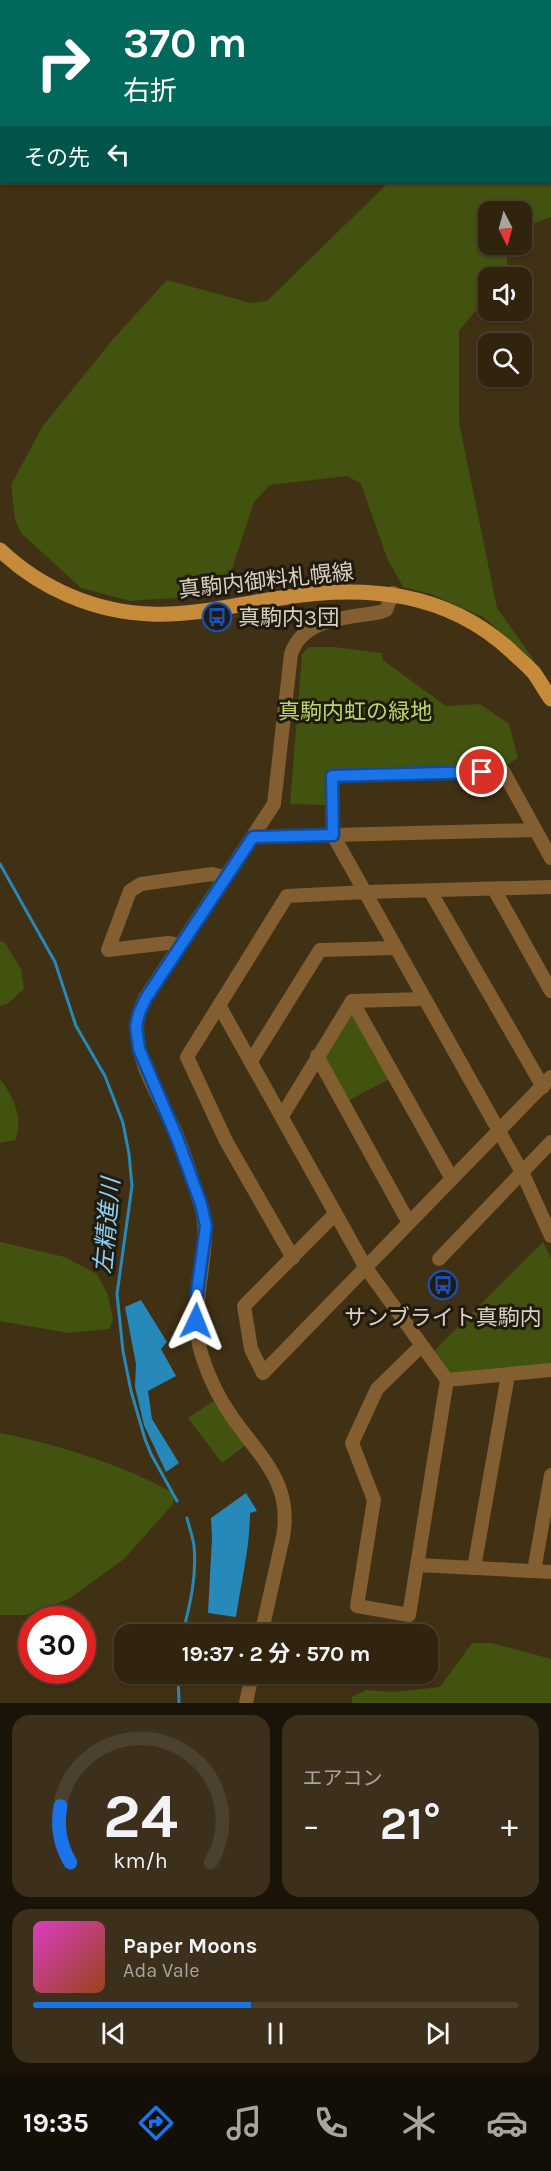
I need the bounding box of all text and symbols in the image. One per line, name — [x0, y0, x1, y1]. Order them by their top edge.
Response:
text: 370 m — [123, 18, 247, 68]
icon: right — [24, 24, 102, 102]
text: 右折 — [123, 75, 177, 107]
icon: left — [102, 138, 135, 171]
text: その先 — [24, 145, 90, 171]
north arrow — [478, 201, 532, 255]
map controls — [478, 201, 532, 387]
button: sound — [478, 267, 532, 321]
button: search — [478, 333, 532, 387]
street label: 真駒内御料札幌線 — [177, 559, 355, 603]
bus stop icon: 真駒内3団 — [201, 601, 233, 633]
place label: 真駒内3団 — [238, 605, 339, 631]
park label: 真駒内虹の緑地 — [278, 699, 432, 725]
pin — [456, 746, 507, 797]
icon: arrive — [465, 755, 498, 788]
water label: 左精進川 — [89, 1174, 125, 1275]
bus stop icon: サンブライト真駒内 — [427, 1269, 459, 1301]
position arrow — [164, 1289, 228, 1353]
place label: サンブライト真駒内 — [344, 1305, 542, 1331]
speed limit sign: 30 — [18, 1606, 96, 1684]
text: 19:37 · 2 分 · 570 m — [182, 1641, 370, 1667]
text: エアコン — [303, 1767, 383, 1790]
text: 24 — [103, 1780, 178, 1853]
text: 21° — [380, 1798, 441, 1850]
text: − — [303, 1806, 320, 1844]
text: + — [501, 1806, 518, 1844]
text: km/h — [114, 1848, 168, 1873]
text: Paper Moons — [123, 1933, 257, 1959]
text: Ada Vale — [123, 1959, 200, 1982]
icon: previous — [97, 2017, 130, 2050]
icon: pause — [259, 2017, 292, 2050]
icon: next — [421, 2017, 454, 2050]
icon: directions — [135, 2102, 177, 2144]
icon: music — [223, 2102, 265, 2144]
icon: phone — [310, 2102, 352, 2144]
icon: climate — [398, 2102, 440, 2144]
icon: car — [486, 2102, 528, 2144]
text: 19:35 — [23, 2107, 89, 2139]

